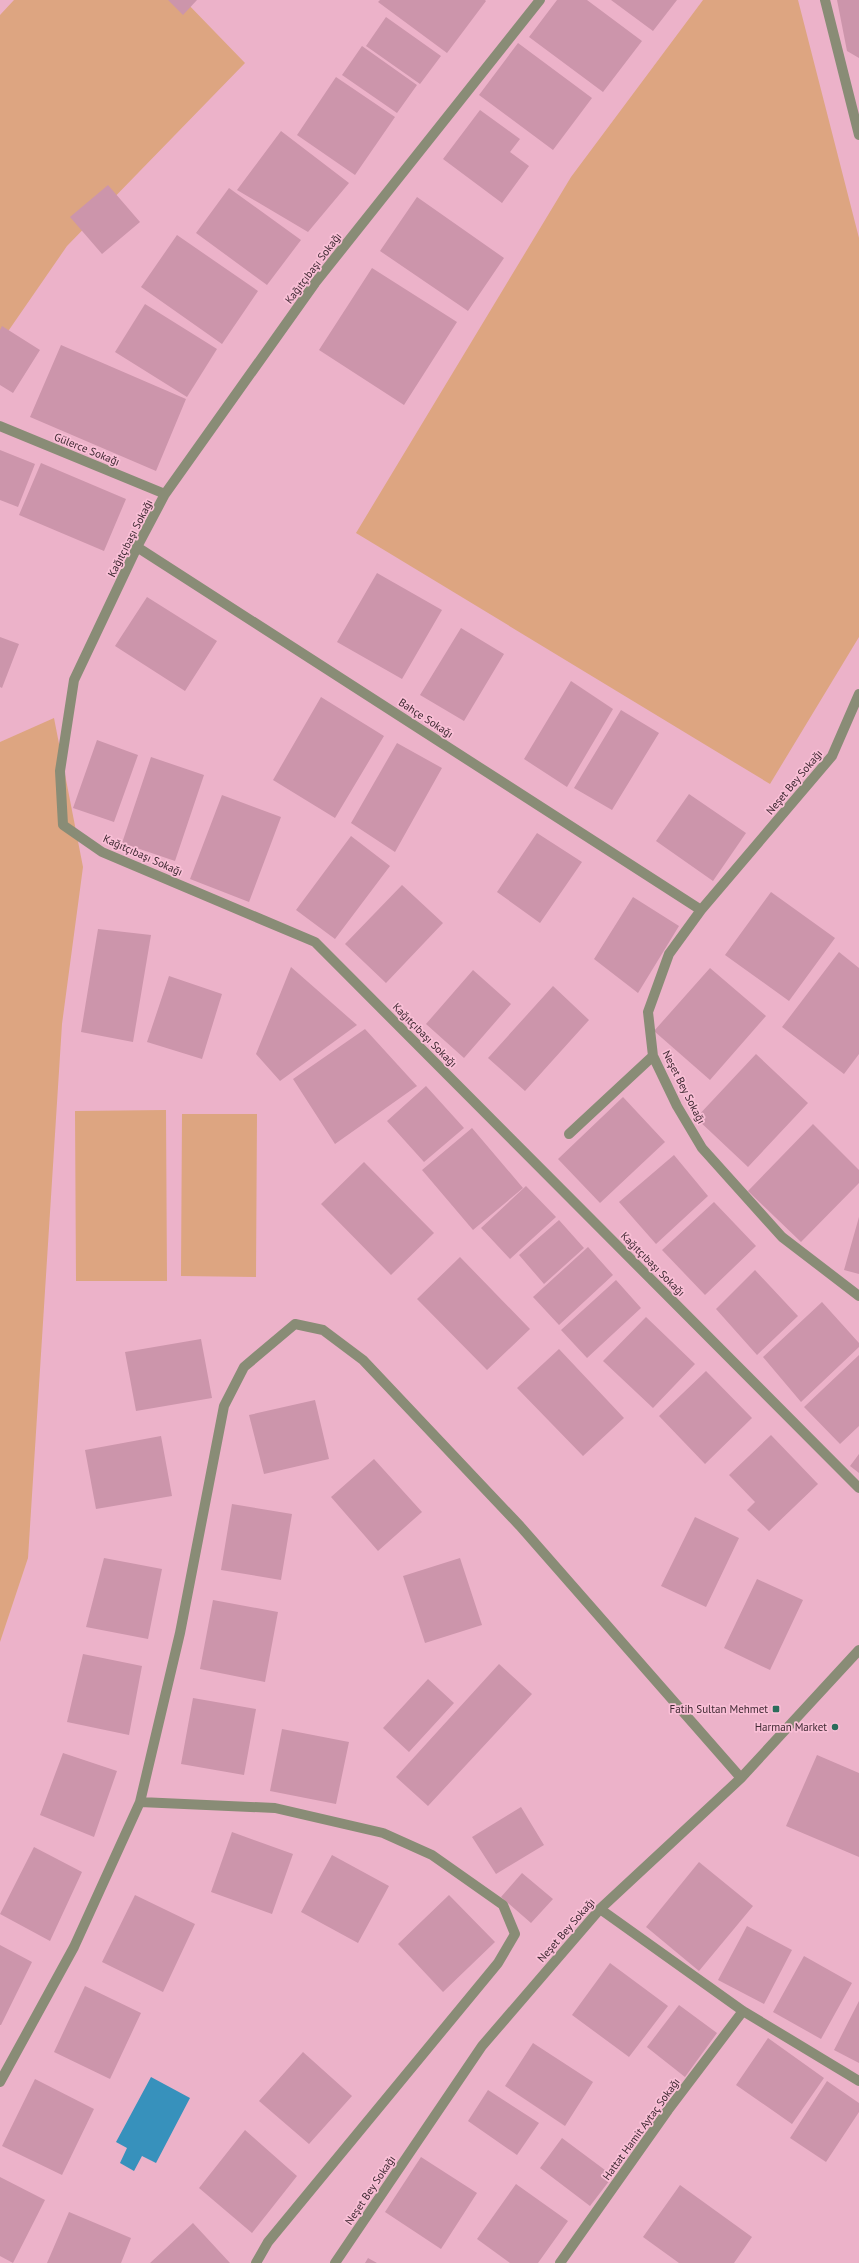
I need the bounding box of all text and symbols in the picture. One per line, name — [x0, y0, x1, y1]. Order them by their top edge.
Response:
street label: Kağıtçıbaşı Sokağı — [282, 230, 344, 306]
street label: Gülerce Sokağı — [52, 429, 122, 469]
street label: Kağıtçıbaşı Sokağı — [104, 497, 156, 579]
street label: Bahçe Sokağı — [396, 695, 456, 741]
street label: Neşet Bey Sokağı — [763, 747, 825, 817]
street label: Kağıtçıbaşı Sokağı — [101, 831, 185, 879]
street label: Kağıtçıbaşı Sokağı — [390, 1000, 460, 1070]
street label: Neşet Bey Sokağı — [659, 1048, 709, 1126]
street label: Kağıtçıbaşı Sokağı — [618, 1229, 688, 1299]
place label: Fatih Sultan Mehmet — [670, 1702, 768, 1716]
marker: Fatih Sultan Mehmet — [771, 1704, 781, 1714]
place label: Harman Market — [755, 1720, 827, 1734]
marker: Harman Market — [830, 1722, 840, 1732]
street label: Neşet Bey Sokağı — [534, 1895, 598, 1965]
street label: Hattat Hamit Aytaç Sokağı — [599, 2075, 683, 2183]
street label: Neşet Bey Sokağı — [342, 2153, 398, 2227]

